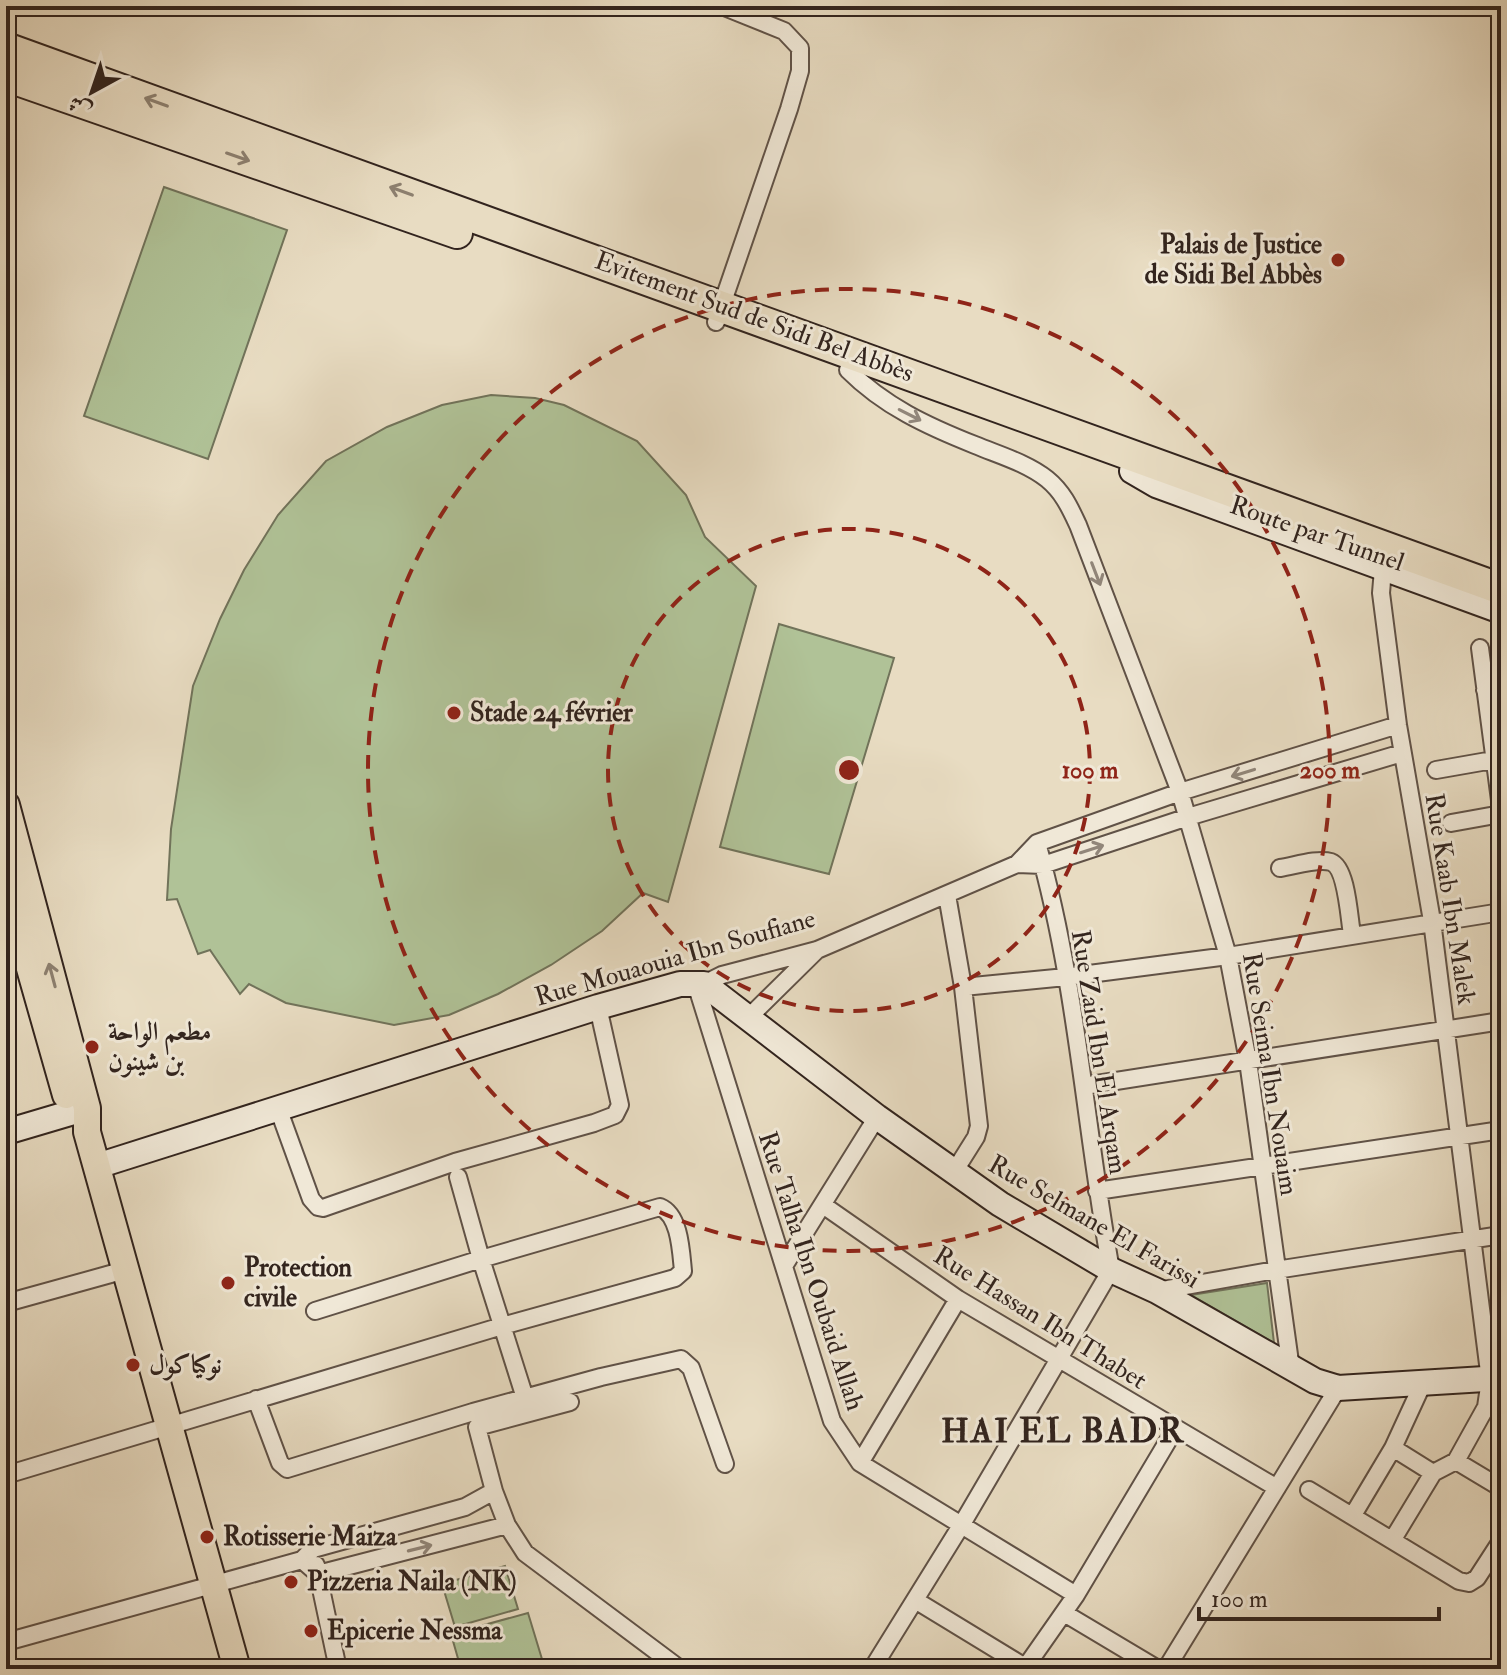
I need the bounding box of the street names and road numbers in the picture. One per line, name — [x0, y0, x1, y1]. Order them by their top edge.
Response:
street label: Evitement Sud de Sidi Bel Abbès — [590, 244, 918, 390]
street label: Route par Tunnel — [1225, 489, 1409, 580]
street label: Rue Kaab Ibn Malek — [1417, 791, 1483, 1008]
street label: Rue Mouaouia Ibn Soufiane — [531, 903, 819, 1013]
street label: Rue Zaid Ibn El Arqam — [1064, 928, 1134, 1176]
street label: Rue Seima Ibn Nouaim — [1235, 950, 1305, 1198]
street label: Rue Talha Ibn Oubaid Allah — [751, 1128, 871, 1415]
street label: Rue Selmane El Farissi — [982, 1148, 1206, 1296]
street label: Rue Hassan Ibn Thabet — [927, 1239, 1153, 1397]

